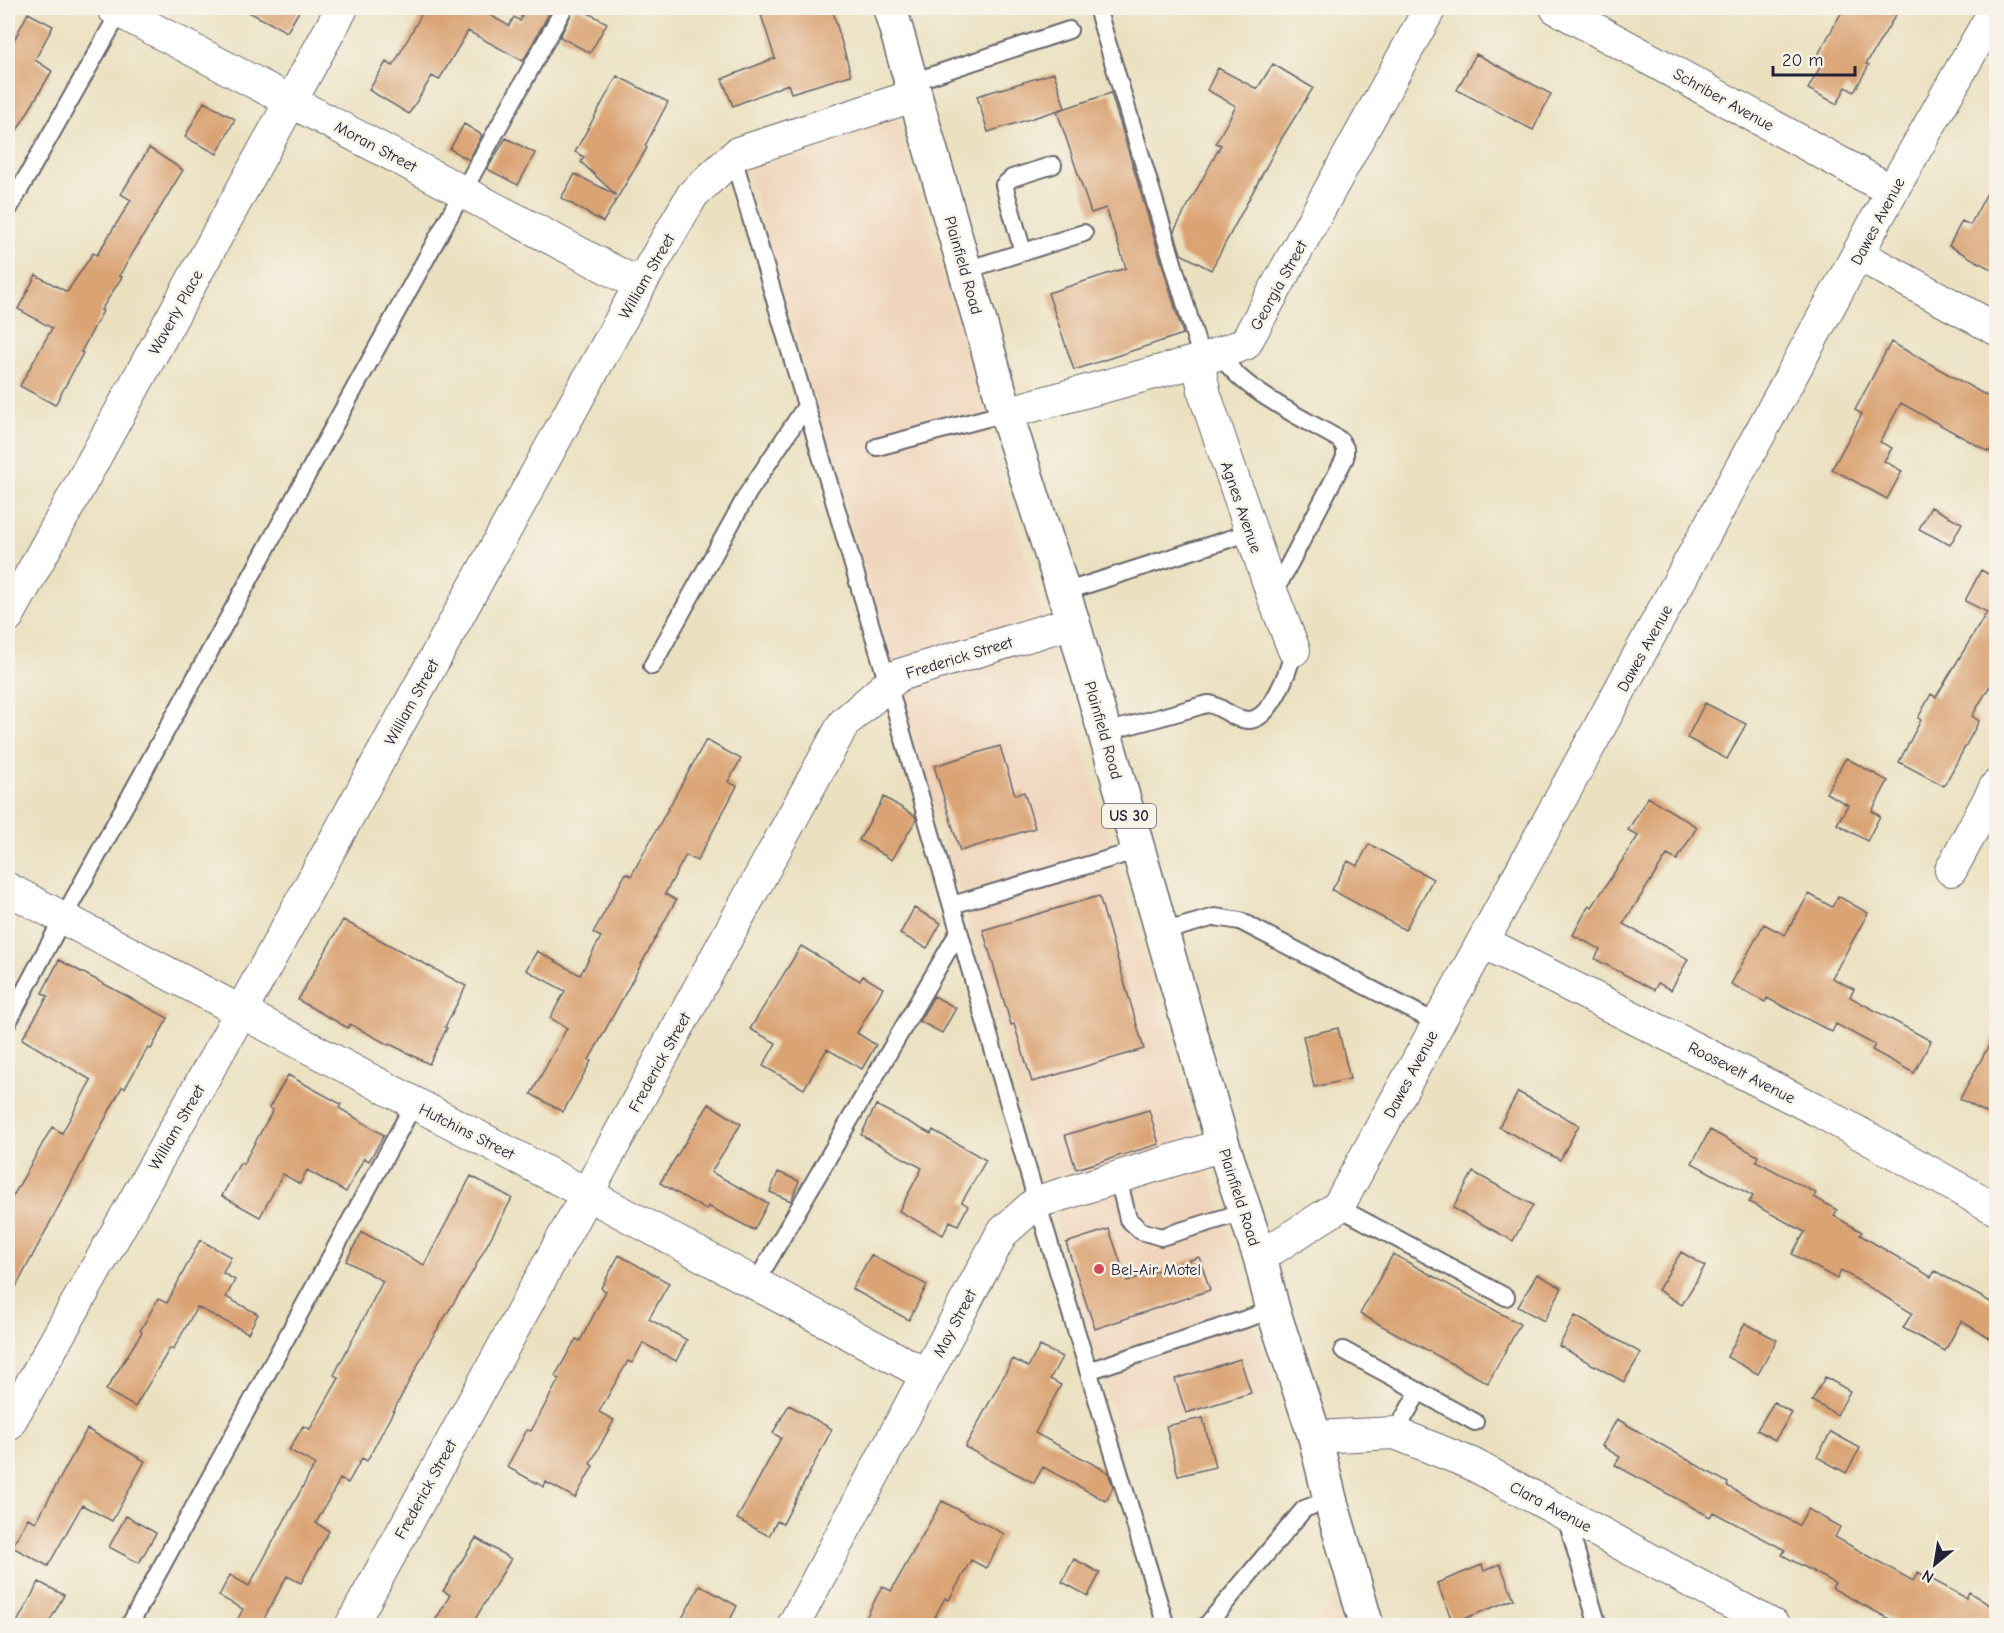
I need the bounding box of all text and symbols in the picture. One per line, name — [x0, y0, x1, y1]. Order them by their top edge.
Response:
scale bar — [1773, 39, 1856, 77]
text: 20 m — [1782, 50, 1823, 71]
street label: Schriber Avenue — [1670, 65, 1777, 135]
street label: Moran Street — [331, 118, 420, 176]
street label: Dawes Avenue — [1847, 175, 1908, 268]
street label: Plainfield Road — [940, 214, 986, 316]
street label: William Street — [615, 230, 679, 322]
street label: Georgia Street — [1247, 237, 1311, 333]
street label: Waverly Place — [145, 267, 207, 358]
street label: Agnes Avenue — [1217, 459, 1265, 555]
street label: Dawes Avenue — [1614, 602, 1676, 695]
street label: Frederick Street — [904, 633, 1015, 683]
street label: William Street — [381, 656, 443, 748]
street label: Plainfield Road — [1080, 679, 1126, 781]
road number: US 30 — [1102, 804, 1156, 828]
street label: Frederick Street — [625, 1009, 695, 1115]
street label: Dawes Avenue — [1380, 1028, 1441, 1121]
street label: Roosevelt Avenue — [1685, 1038, 1798, 1108]
street label: William Street — [145, 1081, 209, 1173]
street label: Hutchins Street — [416, 1100, 518, 1164]
street label: Plainfield Road — [1215, 1146, 1263, 1248]
place label: Bel-Air Motel — [1111, 1261, 1201, 1279]
marker: Bel-Air Motel — [1092, 1262, 1106, 1276]
street label: May Street — [930, 1286, 980, 1360]
street label: Frederick Street — [391, 1436, 461, 1542]
street label: Clara Avenue — [1507, 1478, 1594, 1536]
north arrow — [1905, 1534, 1965, 1594]
text: N — [1919, 1566, 1937, 1587]

